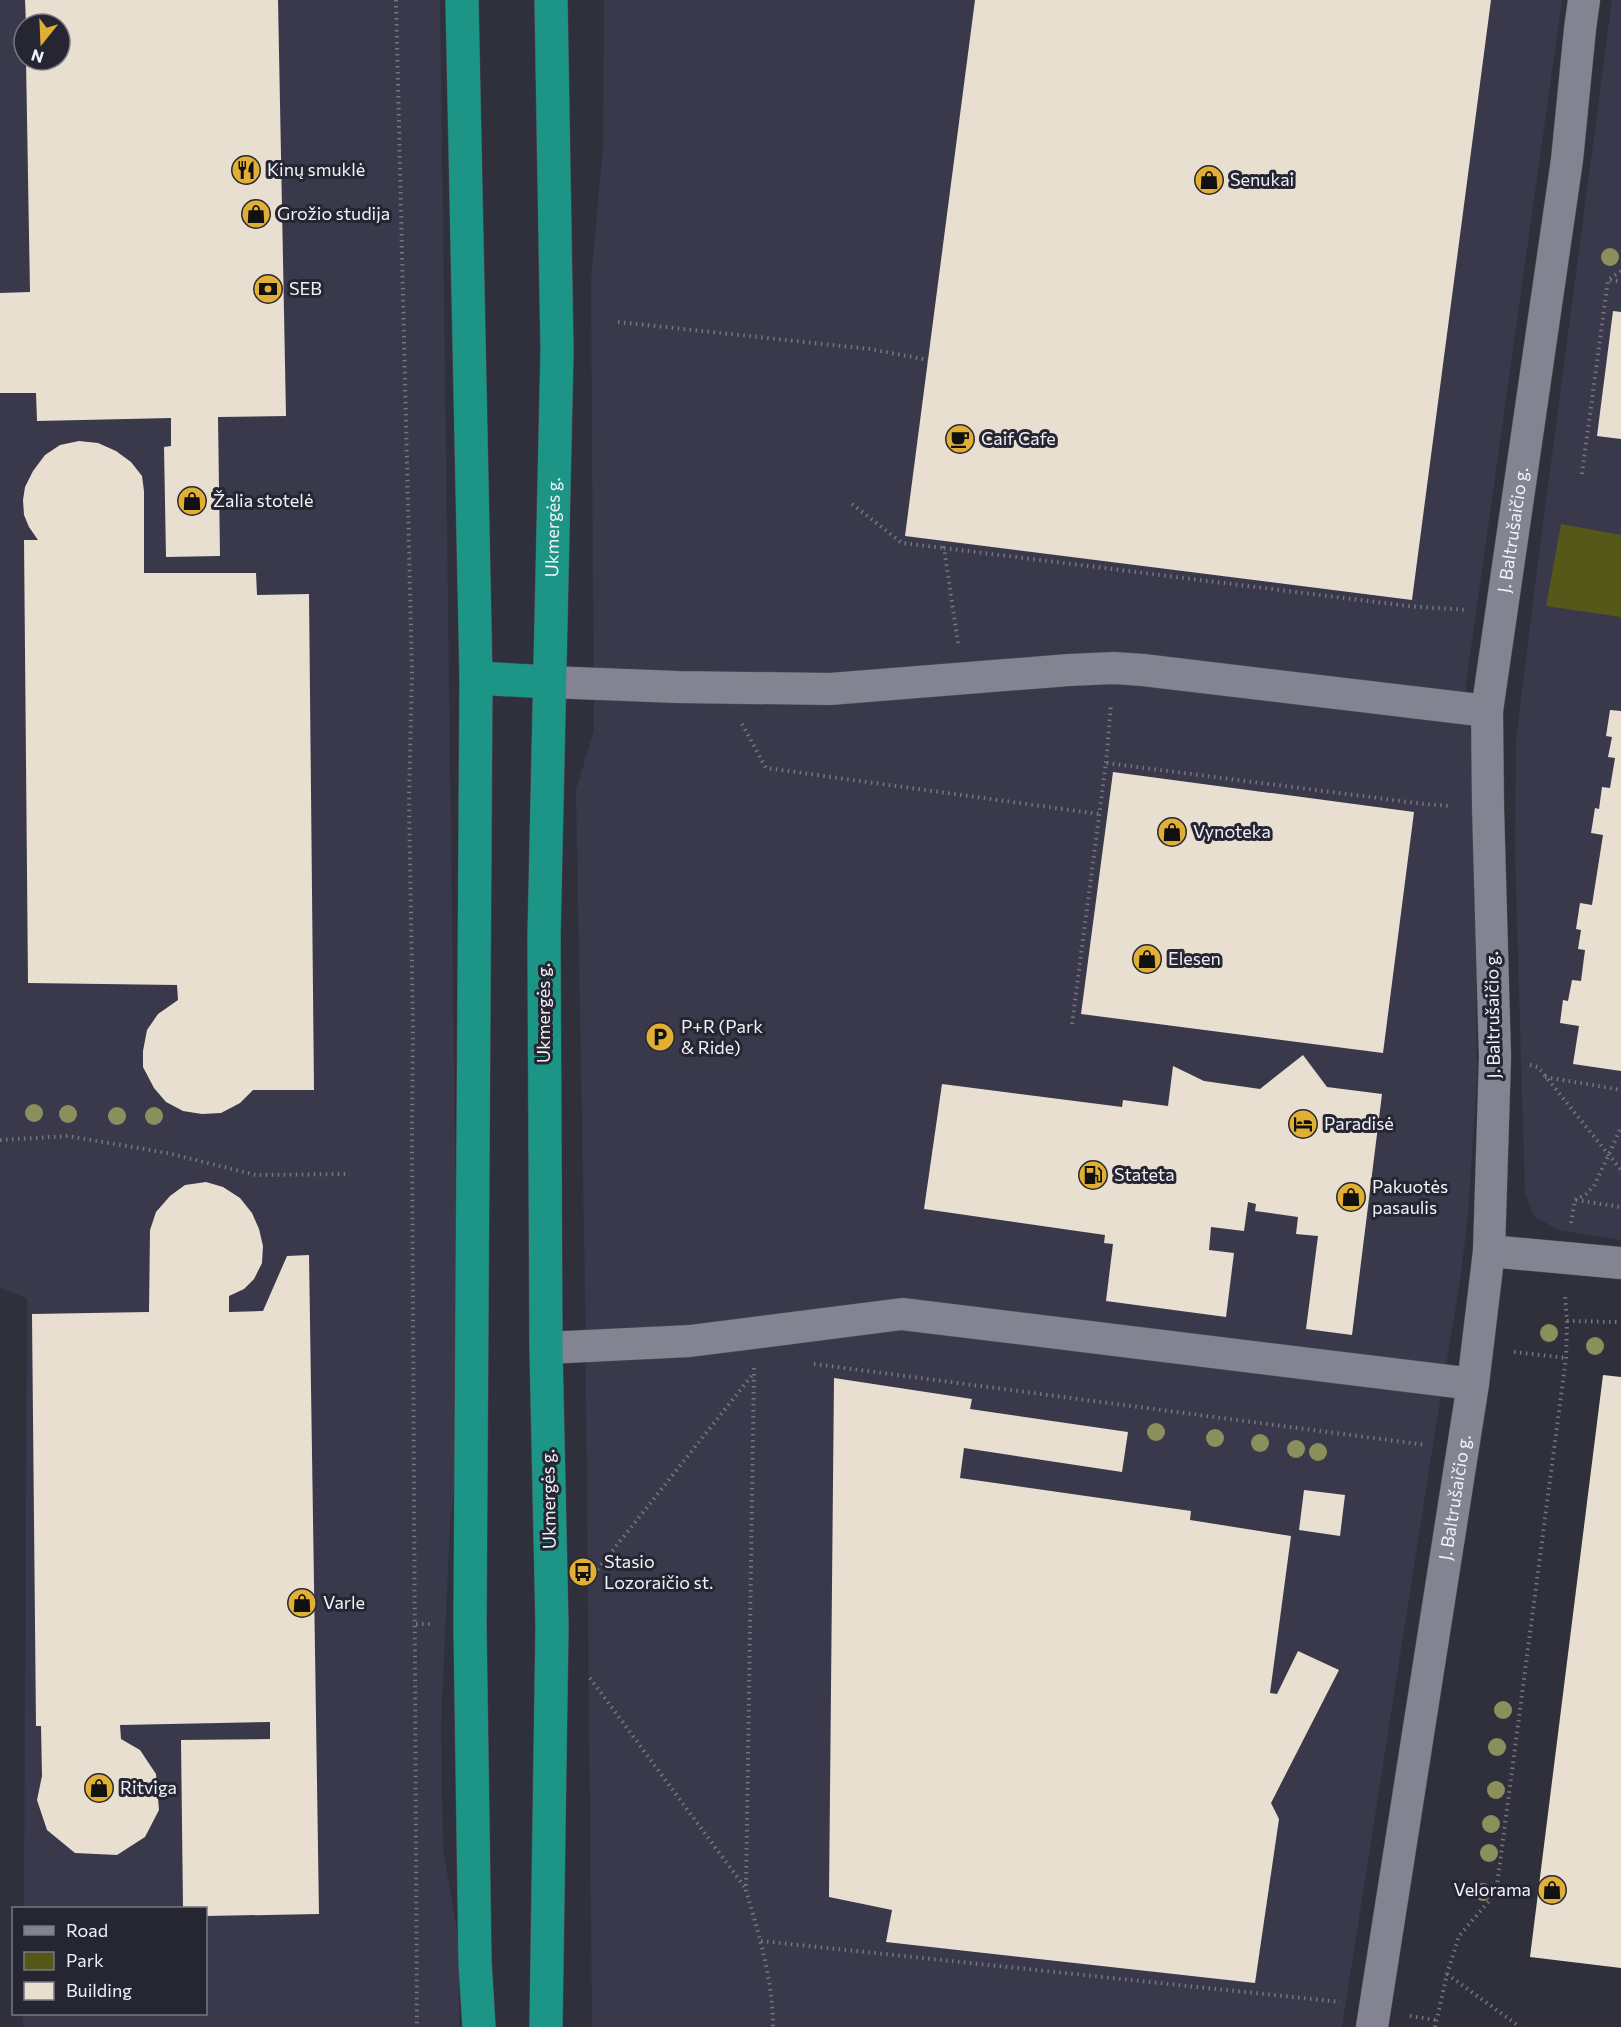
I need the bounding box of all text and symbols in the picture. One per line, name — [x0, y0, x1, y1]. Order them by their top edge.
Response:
north arrow — [12, 12, 72, 72]
text: N — [29, 46, 46, 68]
restaurant icon: Kinų smuklė — [230, 154, 262, 186]
place label: Kinų smuklė — [267, 158, 365, 180]
shop icon: Senukai — [1193, 164, 1225, 196]
place label: Senukai — [1230, 168, 1294, 190]
shop icon: Grožio studija — [240, 198, 272, 230]
place label: Grožio studija — [277, 202, 390, 224]
bank icon: SEB — [252, 273, 284, 305]
place label: SEB — [289, 277, 322, 299]
cafe icon: Caif Cafe — [944, 423, 976, 455]
place label: Caif Cafe — [981, 427, 1056, 449]
street label: J. Baltrušaičio g. — [1492, 465, 1532, 594]
street label: Ukmergės g. — [540, 477, 564, 577]
shop icon: Žalia stotelė — [176, 485, 208, 517]
place label: Žalia stotelė — [213, 489, 313, 511]
shop icon: Vynoteka — [1156, 816, 1188, 848]
place label: Vynoteka — [1193, 820, 1271, 842]
shop icon: Elesen — [1131, 943, 1163, 975]
place label: Elesen — [1168, 947, 1221, 969]
street label: J. Baltrušaičio g. — [1480, 951, 1504, 1079]
street label: Ukmergės g. — [532, 963, 554, 1063]
place label: P+R (Park & Ride) — [681, 1015, 763, 1058]
parking icon: P+R (Park & Ride) — [644, 1021, 676, 1053]
hotel icon: Paradisė — [1287, 1108, 1319, 1140]
place label: Paradisė — [1324, 1112, 1394, 1134]
fuel station icon: Stateta — [1077, 1159, 1109, 1191]
place label: Stateta — [1114, 1163, 1175, 1185]
place label: Pakuotės pasaulis — [1372, 1175, 1448, 1218]
shop icon: Pakuotės pasaulis — [1335, 1181, 1367, 1213]
street label: J. Baltrušaičio g. — [1433, 1433, 1475, 1562]
street label: Ukmergės g. — [536, 1449, 560, 1549]
place label: Stasio Lozoraičio st. — [604, 1550, 713, 1593]
bus stop icon: Stasio Lozoraičio st. — [567, 1556, 599, 1588]
shop icon: Varle — [286, 1587, 318, 1619]
place label: Varle — [323, 1591, 365, 1613]
shop icon: Ritviga — [83, 1772, 115, 1804]
place label: Ritviga — [120, 1776, 177, 1798]
shop icon: Velorama — [1536, 1874, 1568, 1906]
place label: Velorama — [1454, 1878, 1531, 1900]
legend — [12, 1907, 207, 2015]
text: Road — [66, 1919, 108, 1941]
text: Park — [66, 1949, 104, 1971]
text: Building — [66, 1979, 132, 2001]

